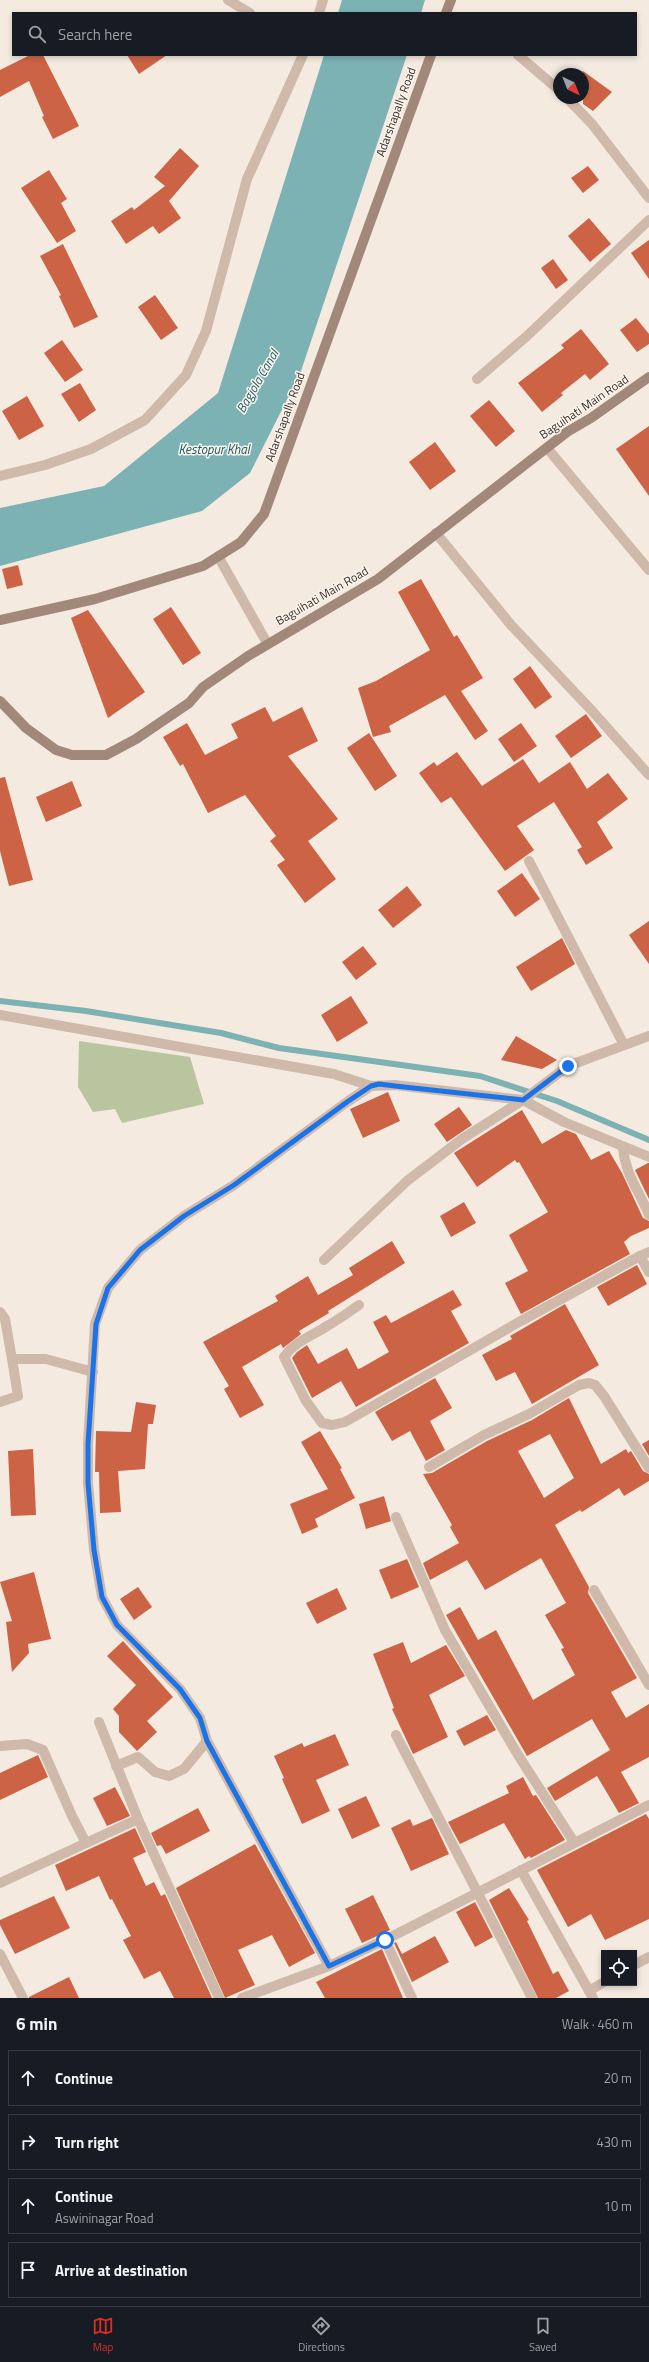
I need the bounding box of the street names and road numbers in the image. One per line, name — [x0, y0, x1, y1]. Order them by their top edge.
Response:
street label: Adarshapally Road — [371, 64, 421, 159]
street label: Adarshapally Road — [260, 369, 310, 464]
street label: Baguihati Main Road — [535, 370, 632, 444]
street label: Baguihati Main Road — [272, 561, 372, 630]

